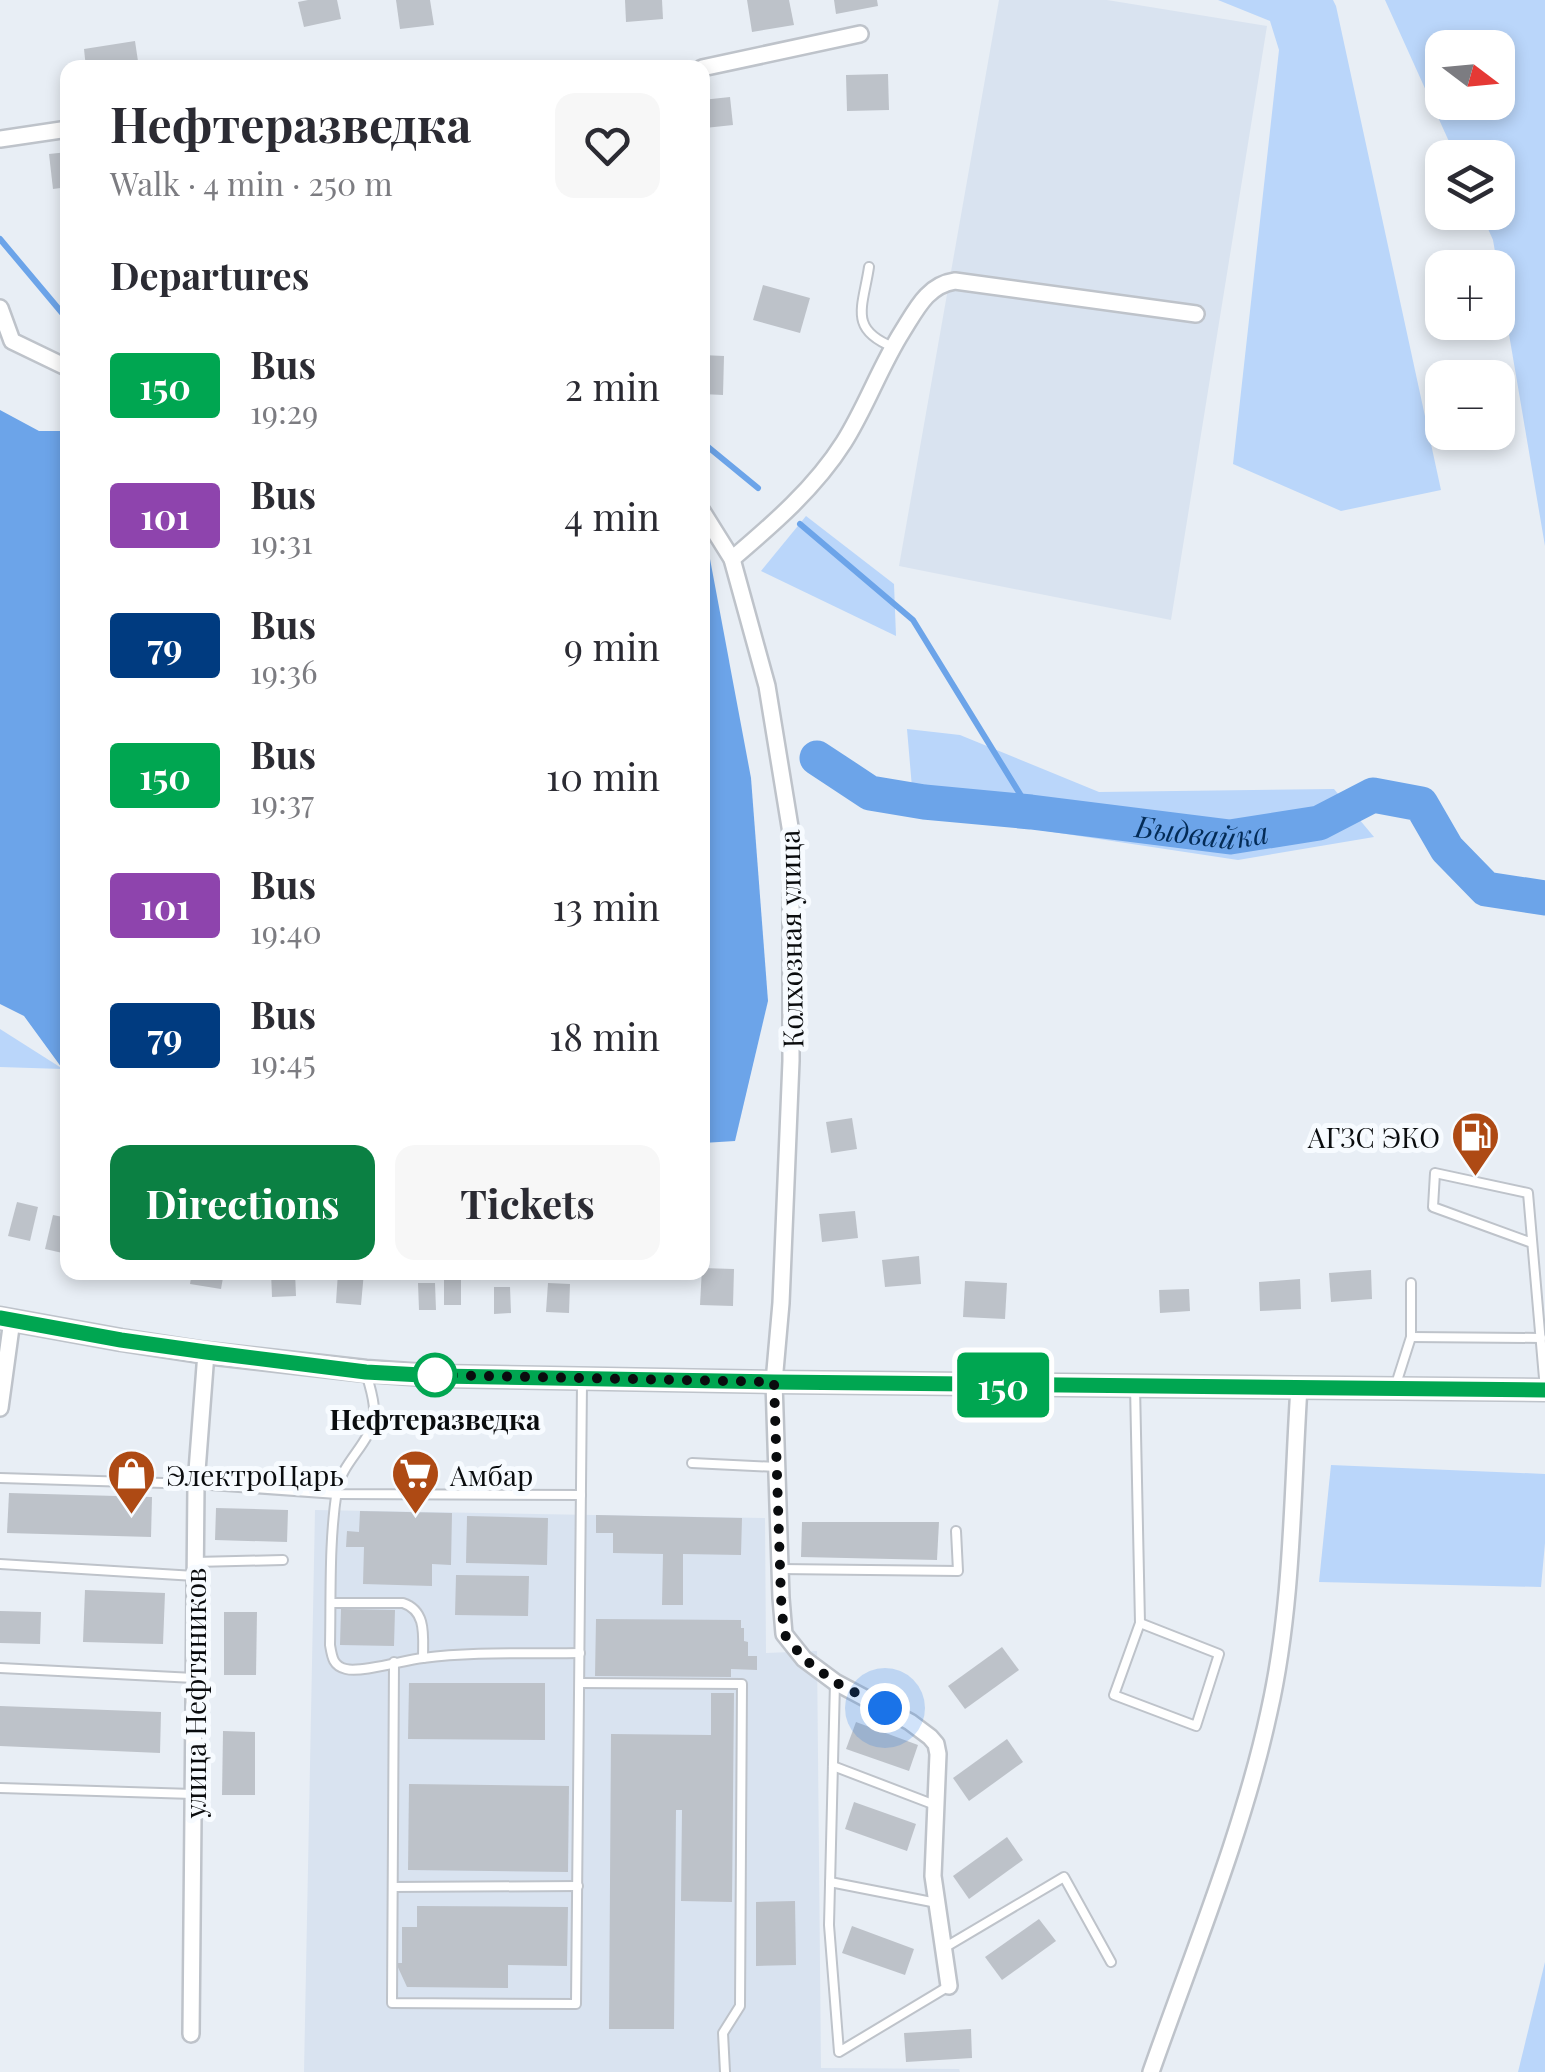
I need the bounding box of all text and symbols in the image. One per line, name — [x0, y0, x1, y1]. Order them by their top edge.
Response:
north arrow — [1425, 30, 1515, 120]
map controls — [1425, 30, 1515, 450]
text: Нефтеразведка — [110, 91, 471, 155]
button: heart — [555, 93, 660, 198]
button: layers — [1425, 140, 1515, 230]
text: Walk · 4 min · 250 m — [110, 161, 393, 204]
text: Departures — [110, 249, 309, 300]
button: + — [1425, 250, 1515, 340]
text: Bus — [250, 338, 316, 389]
text: 2 min — [565, 360, 660, 411]
button: − — [1425, 360, 1515, 450]
text: 150 — [139, 362, 191, 409]
text: 19:29 — [250, 389, 318, 432]
text: Bus — [250, 468, 316, 519]
text: 4 min — [564, 490, 660, 541]
text: 101 — [140, 492, 190, 539]
text: 19:31 — [250, 519, 313, 562]
text: Bus — [250, 598, 316, 649]
text: 9 min — [564, 620, 660, 671]
text: 79 — [147, 622, 183, 669]
text: 19:36 — [250, 649, 318, 692]
text: Bus — [250, 728, 316, 779]
text: 10 min — [546, 750, 660, 801]
text: 150 — [139, 752, 191, 799]
text: 19:37 — [250, 779, 314, 822]
water label: Быдвайка — [1132, 805, 1271, 858]
street label: Колхозная улица — [770, 829, 810, 1049]
text: Bus — [250, 858, 316, 909]
text: 13 min — [552, 880, 660, 931]
text: 101 — [140, 882, 190, 929]
text: 19:40 — [250, 909, 322, 952]
text: Bus — [250, 988, 316, 1039]
text: 18 min — [549, 1010, 660, 1061]
text: 79 — [147, 1012, 183, 1059]
text: 19:45 — [250, 1039, 316, 1082]
fuel station icon: АГЗС ЭКО — [1449, 1110, 1501, 1178]
place label: АГЗС ЭКО — [1307, 1118, 1440, 1155]
button: Directions — [110, 1145, 375, 1260]
button: Tickets — [395, 1145, 660, 1260]
line badge: 150 — [946, 1352, 1060, 1418]
marker: Нефтеразведка — [414, 1354, 456, 1396]
text: 150 — [977, 1362, 1029, 1409]
place label: Нефтеразведка — [330, 1400, 541, 1437]
shop icon: ЭлектроЦарь — [105, 1448, 157, 1516]
supermarket icon: Амбар — [389, 1448, 441, 1516]
place label: ЭлектроЦарь — [166, 1456, 344, 1493]
place label: Амбар — [449, 1456, 533, 1493]
street label: улица Нефтяников — [176, 1568, 213, 1819]
your location — [860, 1683, 910, 1733]

